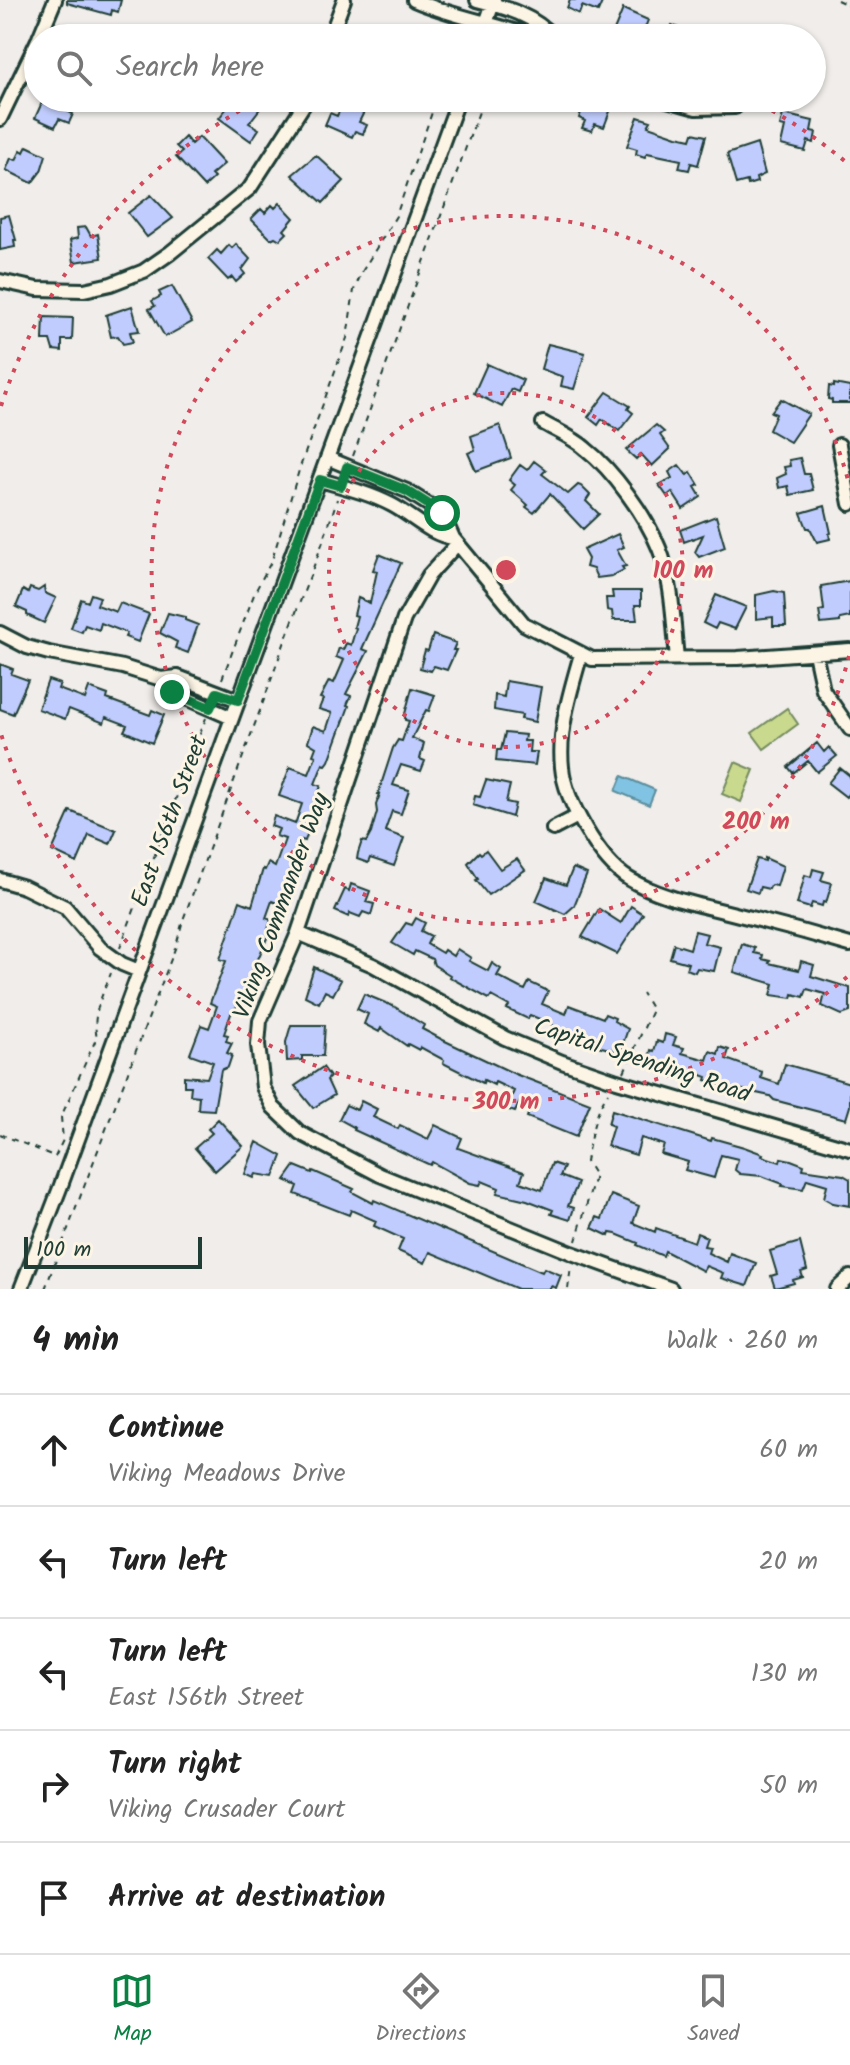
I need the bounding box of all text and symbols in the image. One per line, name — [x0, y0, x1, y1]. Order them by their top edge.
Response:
search box — [24, 24, 826, 112]
text: Search here — [116, 44, 264, 92]
icon: search — [52, 46, 96, 90]
route start — [424, 495, 460, 531]
text: 100 m — [653, 552, 713, 591]
centre of rings — [492, 556, 520, 584]
route end — [154, 674, 190, 710]
street label: East 156th Street — [121, 729, 219, 913]
street label: Viking Commander Way — [223, 787, 341, 1025]
text: 200 m — [722, 803, 790, 842]
street label: Capital Spending Road — [528, 1007, 757, 1115]
text: 300 m — [472, 1083, 539, 1122]
scale bar — [24, 1233, 202, 1269]
text: 100 m — [36, 1233, 91, 1268]
text: 4 min — [32, 1314, 119, 1368]
text: Walk · 260 m — [666, 1320, 818, 1362]
text: Continue — [108, 1405, 224, 1453]
icon: ahead — [32, 1428, 76, 1472]
text: 60 m — [759, 1429, 818, 1471]
text: Viking Meadows Drive — [108, 1453, 345, 1495]
text: Turn left — [108, 1538, 227, 1586]
icon: left — [32, 1540, 76, 1584]
text: 20 m — [759, 1541, 818, 1583]
text: Turn left — [108, 1629, 227, 1677]
icon: left — [32, 1652, 76, 1696]
text: 130 m — [751, 1653, 818, 1695]
text: East 156th Street — [108, 1677, 304, 1719]
text: Turn right — [108, 1741, 241, 1789]
icon: right — [32, 1764, 76, 1808]
text: 50 m — [760, 1765, 818, 1807]
text: Viking Crusader Court — [108, 1789, 345, 1831]
text: Arrive at destination — [108, 1874, 385, 1922]
icon: arrive — [32, 1876, 76, 1920]
tab: Map — [110, 1969, 154, 2052]
tab: Directions — [375, 1969, 467, 2052]
tab: Saved — [687, 1969, 740, 2052]

